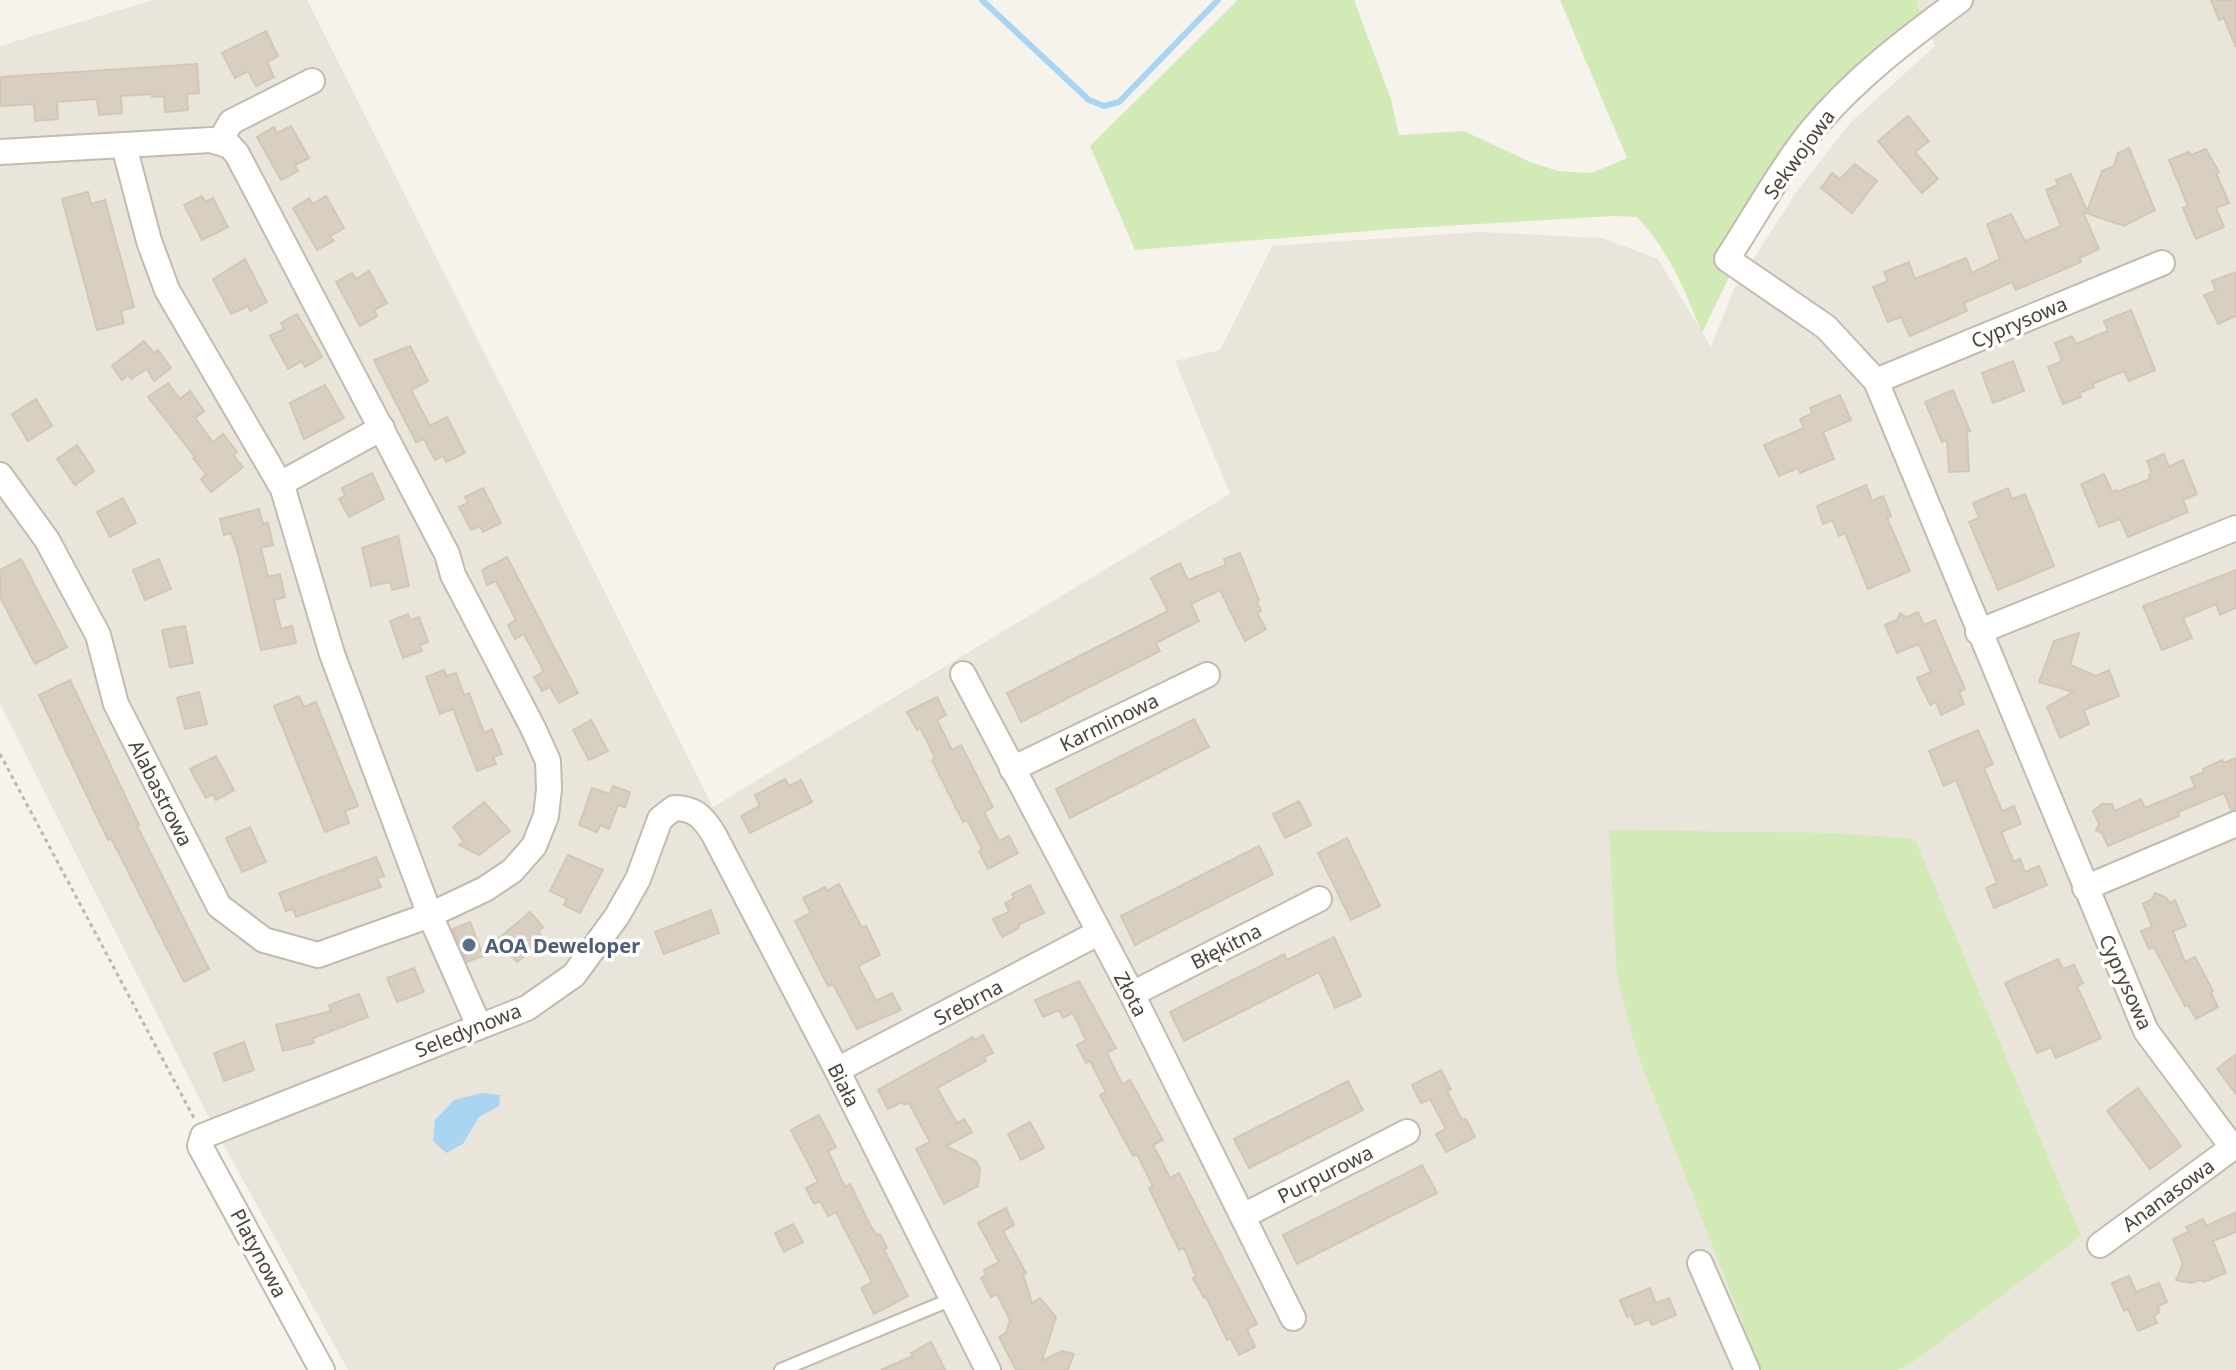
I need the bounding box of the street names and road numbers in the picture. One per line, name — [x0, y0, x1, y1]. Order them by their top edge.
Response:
street label: Sekwojowa — [1757, 104, 1841, 204]
street label: Cyprysowa — [1967, 290, 2071, 354]
street label: Karminowa — [1055, 686, 1163, 758]
street label: Alabastrowa — [123, 735, 199, 851]
street label: Błękitna — [1186, 917, 1266, 975]
street label: Cyprysowa — [2093, 930, 2159, 1034]
street label: Złota — [1108, 967, 1154, 1021]
street label: Srebrna — [929, 973, 1007, 1031]
street label: Seledynowa — [411, 996, 525, 1064]
street label: Biała — [822, 1058, 866, 1112]
street label: Purpurowa — [1273, 1138, 1377, 1210]
street label: Ananasowa — [2116, 1152, 2220, 1238]
street label: Platynowa — [224, 1204, 294, 1302]

